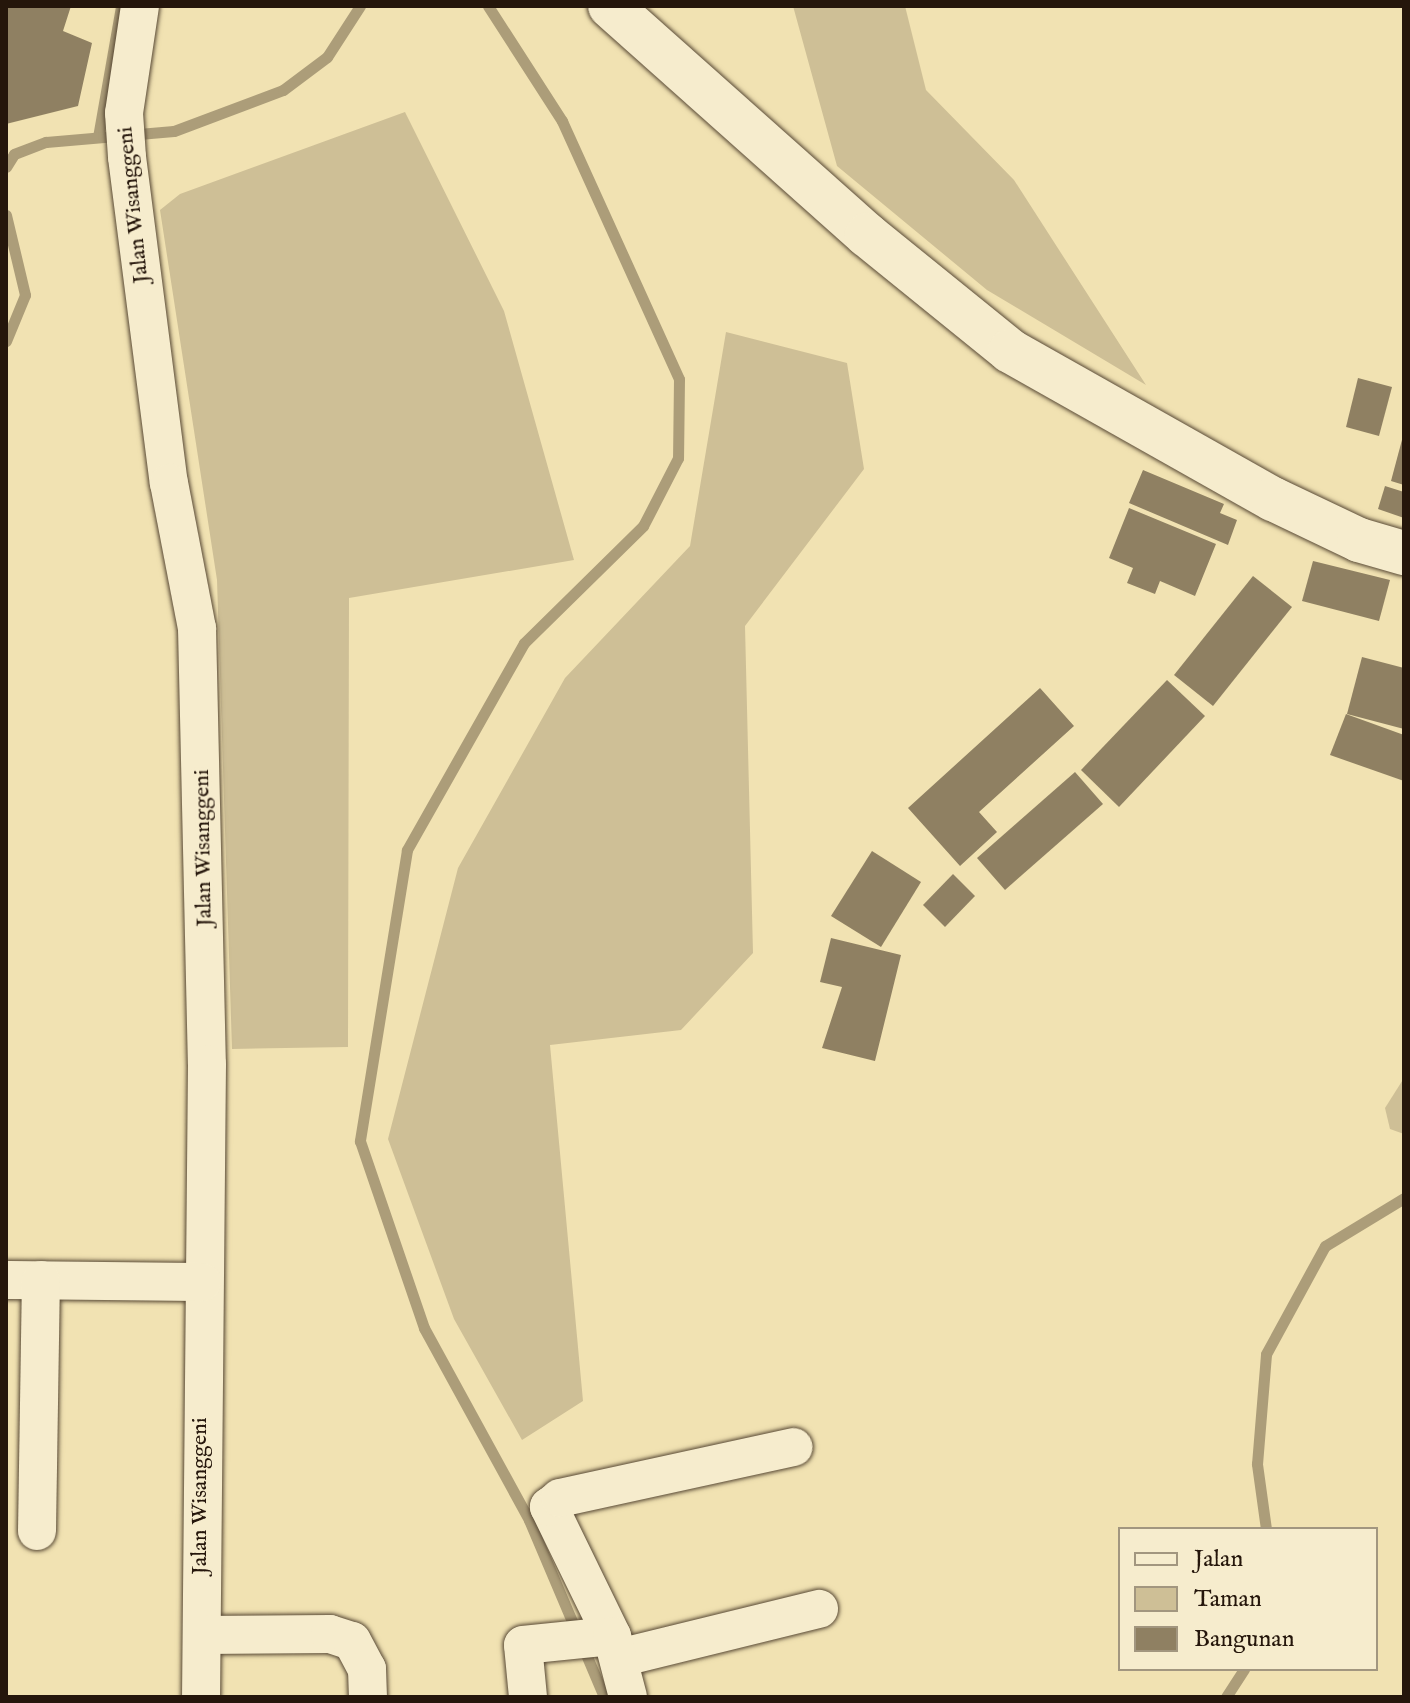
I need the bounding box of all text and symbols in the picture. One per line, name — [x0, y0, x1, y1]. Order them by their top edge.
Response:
street label: Jalan Wisanggeni — [113, 125, 155, 285]
street label: Jalan Wisanggeni — [189, 769, 219, 927]
street label: Jalan Wisanggeni — [188, 1417, 214, 1575]
legend — [1118, 1527, 1378, 1671]
text: Jalan — [1194, 1544, 1243, 1575]
text: Taman — [1194, 1584, 1262, 1615]
text: Bangunan — [1194, 1624, 1294, 1655]

